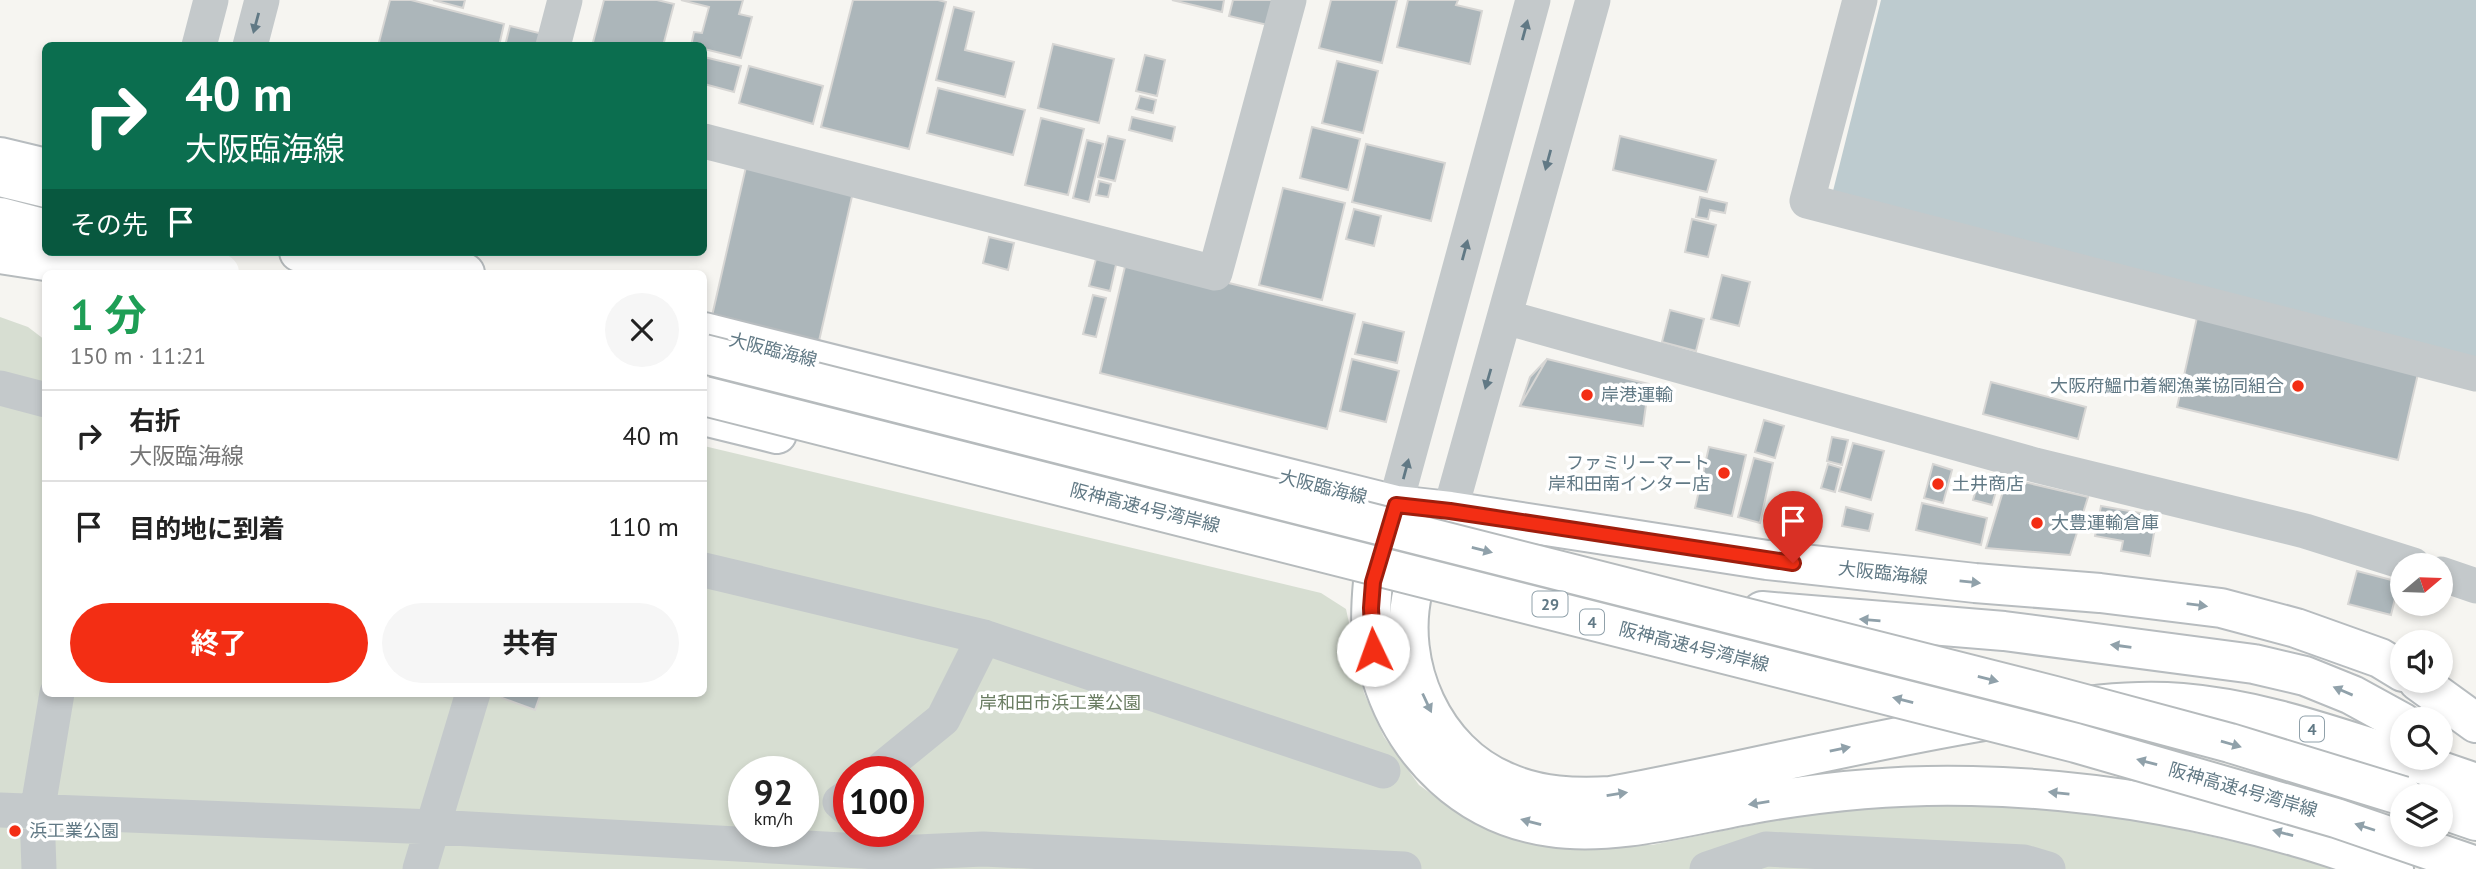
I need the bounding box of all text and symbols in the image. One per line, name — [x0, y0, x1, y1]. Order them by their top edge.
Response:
one-way arrow — [250, 12, 261, 34]
one-way arrow — [1520, 19, 1530, 40]
text: 40 m — [185, 61, 292, 125]
icon: right — [70, 70, 161, 161]
text: 大阪臨海線 — [185, 127, 345, 169]
one-way arrow — [1542, 149, 1553, 171]
icon: arrive — [162, 203, 200, 241]
text: その先 — [70, 208, 148, 241]
one-way arrow — [1460, 238, 1471, 260]
text: 1 分 — [70, 287, 146, 342]
button: close — [605, 293, 679, 367]
street label: 大阪臨海線 — [727, 327, 820, 372]
text: 150 m · 11:21 — [70, 341, 206, 370]
one-way arrow — [1482, 369, 1492, 390]
place label: 大阪府鰮巾着網漁業協同組合 — [2050, 374, 2284, 397]
marker: 大阪府鰮巾着網漁業協同組合 — [2290, 378, 2306, 394]
place label: 岸港運輸 — [1601, 383, 1673, 406]
marker: 岸港運輸 — [1579, 387, 1595, 403]
text: 右折 — [129, 404, 181, 437]
icon: right — [70, 417, 108, 455]
text: 40 m — [623, 419, 679, 452]
text: 大阪臨海線 — [129, 441, 244, 470]
place label: ファミリーマート 岸和田南インター店 — [1548, 451, 1710, 495]
one-way arrow — [1401, 458, 1412, 480]
street label: 大阪臨海線 — [1277, 464, 1370, 509]
marker: ファミリーマート 岸和田南インター店 — [1716, 465, 1732, 481]
place label: 土井商店 — [1952, 472, 2024, 495]
marker: 土井商店 — [1930, 476, 1946, 492]
street label: 阪神高速4号湾岸線 — [1068, 478, 1223, 537]
pin — [1763, 491, 1823, 563]
icon: arrive — [1774, 502, 1812, 540]
icon: arrive — [70, 508, 108, 546]
text: 110 m — [608, 510, 679, 543]
place label: 大豊運輸倉庫 — [2051, 511, 2159, 534]
text: 目的地に到着 — [129, 512, 285, 545]
marker: 大豊運輸倉庫 — [2029, 515, 2045, 531]
one-way arrow — [1471, 545, 1493, 556]
north arrow — [2390, 553, 2454, 616]
map controls — [2390, 553, 2453, 847]
street label: 大阪臨海線 — [1837, 556, 1929, 589]
one-way arrow — [1959, 577, 1981, 588]
road number: 29 — [1532, 592, 1568, 617]
one-way arrow — [2186, 600, 2208, 611]
button: 終了 — [70, 603, 368, 683]
button: 共有 — [382, 603, 679, 683]
road number: 4 — [1580, 610, 1604, 635]
position arrow — [1336, 613, 1410, 687]
one-way arrow — [1859, 614, 1881, 625]
street label: 阪神高速4号湾岸線 — [1617, 617, 1772, 676]
button: sound — [2390, 630, 2453, 693]
one-way arrow — [2109, 641, 2131, 652]
one-way arrow — [1977, 674, 1999, 685]
one-way arrow — [2332, 685, 2353, 696]
park label: 岸和田市浜工業公園 — [979, 691, 1141, 714]
one-way arrow — [1421, 693, 1432, 713]
one-way arrow — [1892, 694, 1914, 705]
button: search — [2390, 707, 2453, 770]
road number: 4 — [2300, 716, 2324, 742]
one-way arrow — [2220, 739, 2242, 750]
one-way arrow — [1829, 743, 1851, 754]
speed limit sign: 100 — [833, 756, 924, 847]
one-way arrow — [2136, 757, 2157, 767]
street label: 阪神高速4号湾岸線 — [2166, 757, 2320, 822]
text: 92 — [754, 769, 793, 815]
button: layers — [2390, 784, 2453, 847]
one-way arrow — [2048, 787, 2070, 798]
one-way arrow — [1606, 788, 1628, 799]
one-way arrow — [1748, 798, 1770, 809]
text: km/h — [754, 807, 793, 830]
one-way arrow — [1519, 816, 1541, 827]
place label: 浜工業公園 — [29, 819, 119, 842]
one-way arrow — [2355, 822, 2376, 832]
marker: 浜工業公園 — [7, 823, 23, 839]
one-way arrow — [2271, 827, 2293, 838]

